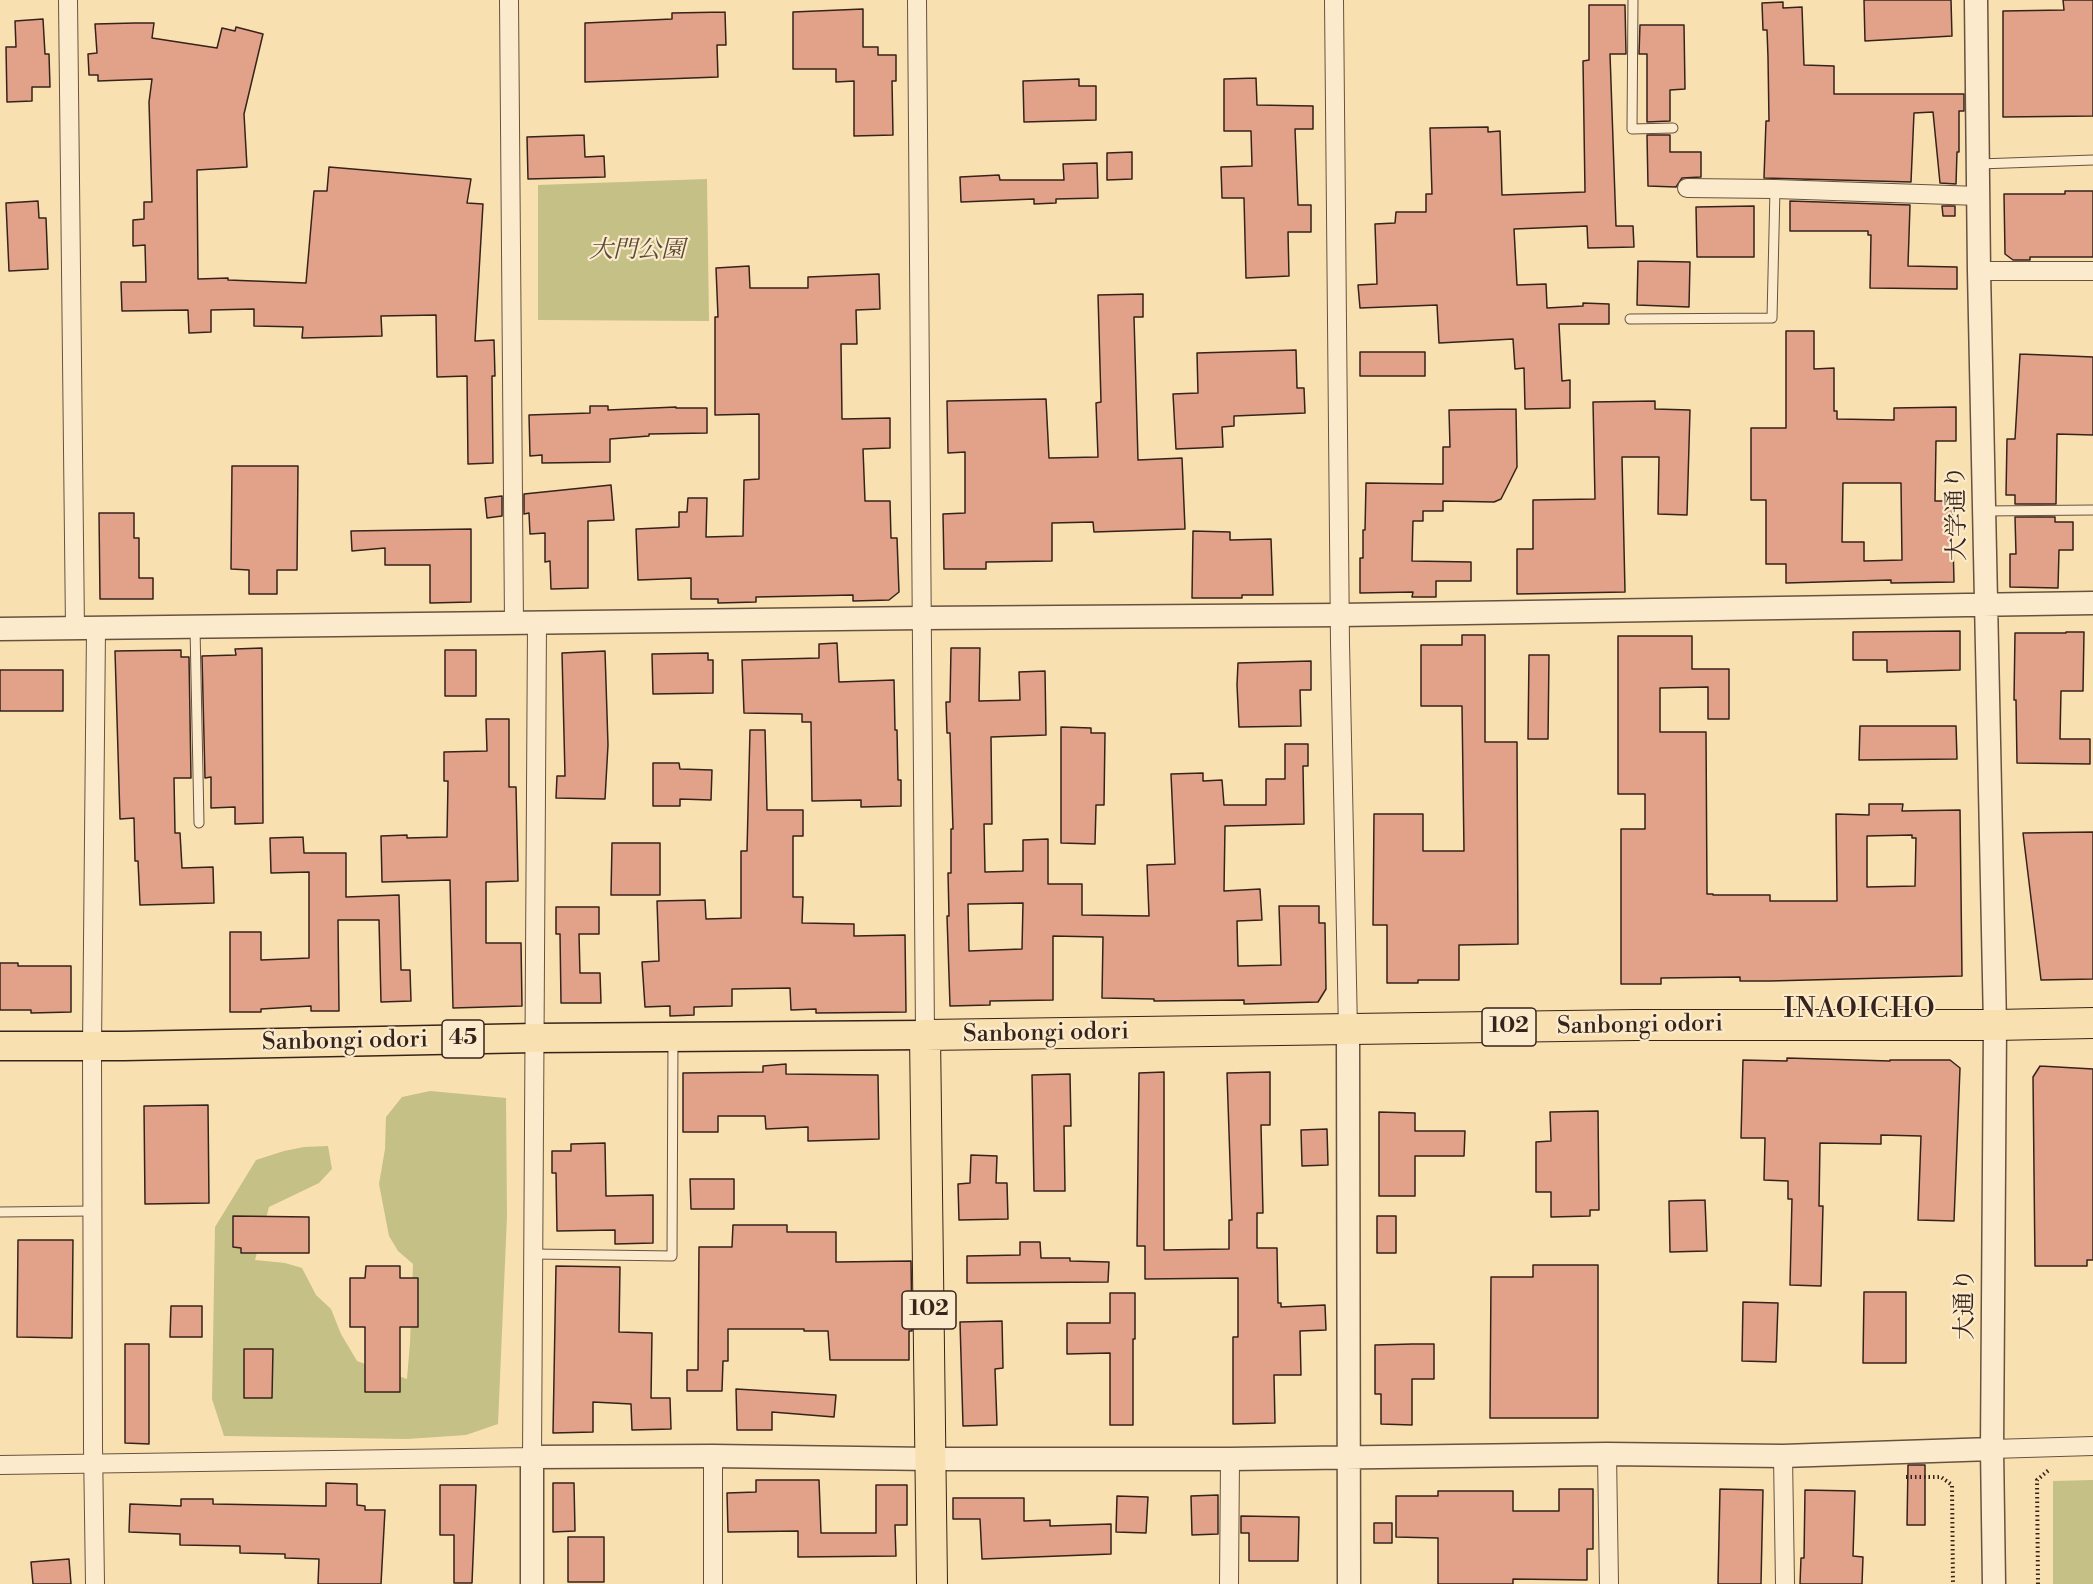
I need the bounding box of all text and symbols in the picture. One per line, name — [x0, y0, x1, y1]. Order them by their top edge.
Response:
park label: 大門公園 — [589, 237, 685, 265]
street label: 大学通り — [1943, 465, 1973, 561]
district label: INAOICHO — [1784, 995, 1936, 1027]
road number: 102 — [1482, 1008, 1536, 1046]
street label: Sanbongi odori — [1557, 1010, 1723, 1042]
street label: Sanbongi odori — [963, 1018, 1129, 1050]
road number: 45 — [442, 1020, 484, 1058]
street label: Sanbongi odori — [262, 1026, 428, 1058]
street label: 大通り — [1952, 1268, 1980, 1340]
road number: 102 — [902, 1291, 956, 1329]

